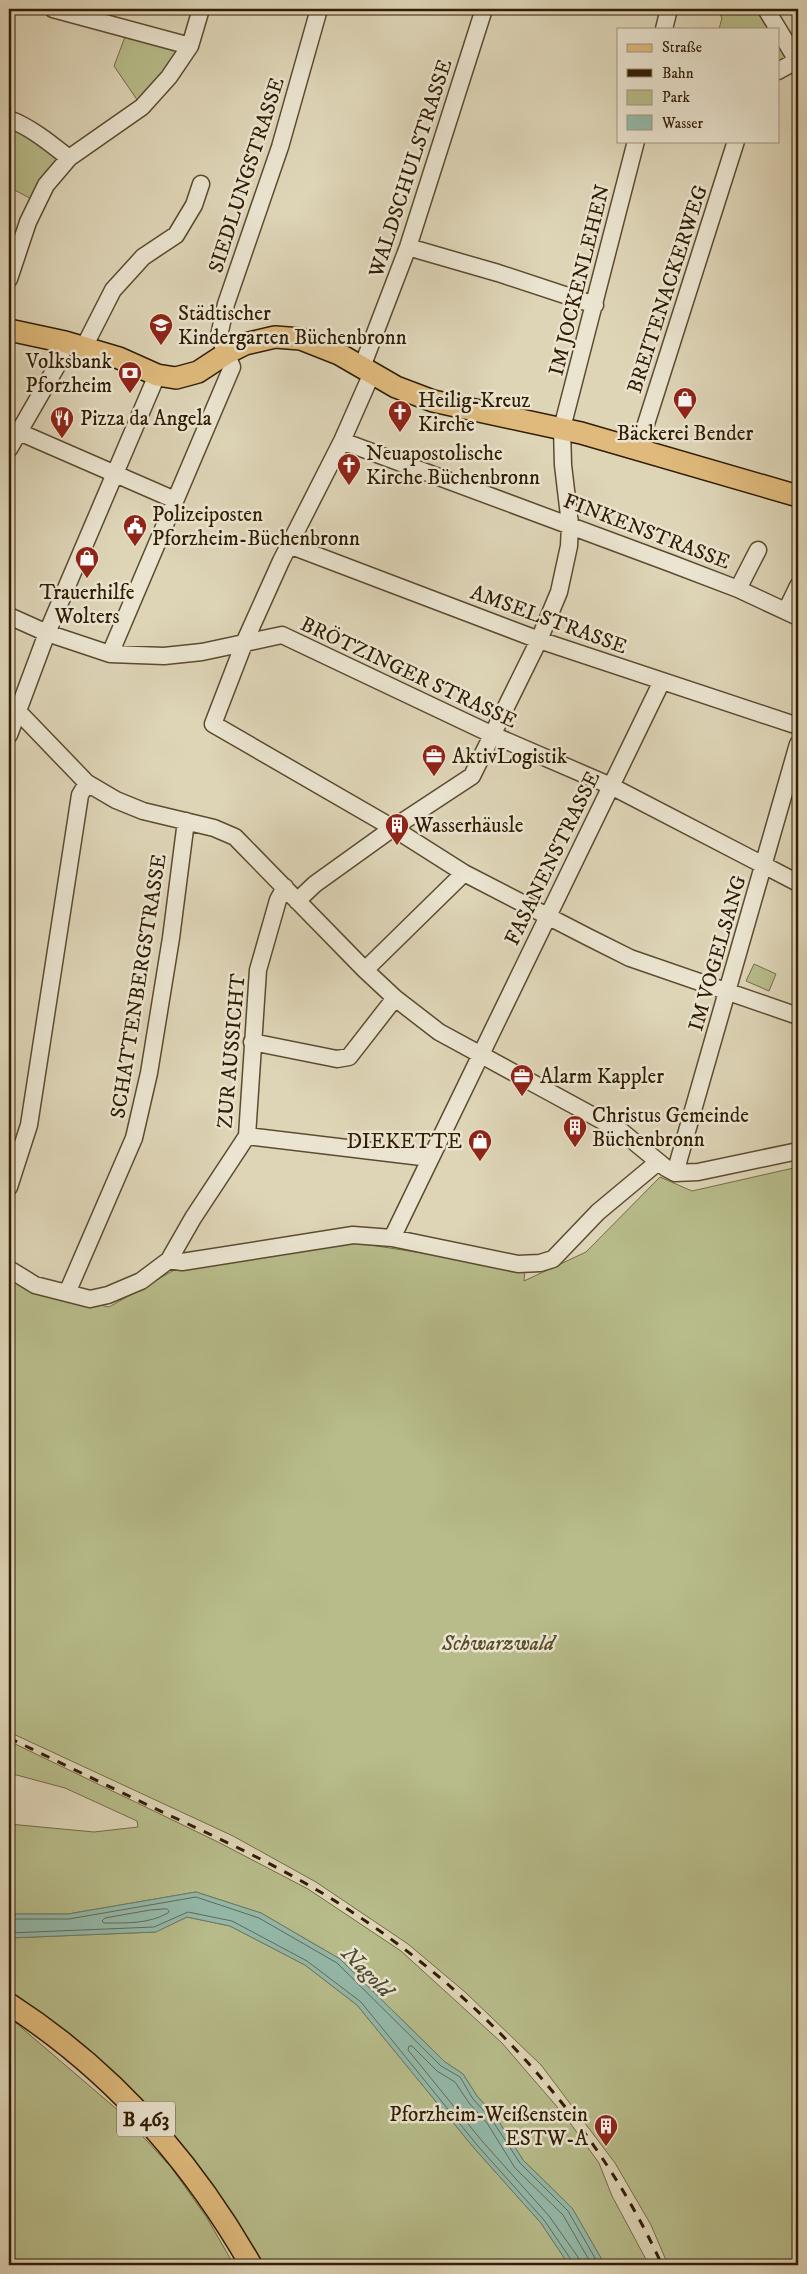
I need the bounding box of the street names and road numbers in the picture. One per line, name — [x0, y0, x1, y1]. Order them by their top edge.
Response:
street label: WALDSCHULSTRASSE — [363, 56, 459, 282]
street label: SIEDLUNGSTRASSE — [203, 74, 291, 276]
street label: IM JOCKENLEHEN — [544, 182, 616, 378]
street label: BREITENACKERWEG — [622, 182, 714, 397]
street label: FINKENSTRASSE — [560, 488, 734, 576]
street label: AMSELSTRASSE — [467, 580, 631, 660]
street label: BRÖTZINGER STRASSE — [296, 610, 522, 735]
street label: FASANENSTRASSE — [499, 767, 606, 950]
street label: SCHATTENBERGSTRASSE — [105, 852, 173, 1120]
street label: IM VOGELSANG — [683, 872, 753, 1034]
street label: ZUR AUSSICHT — [212, 973, 252, 1130]
road number: B 463 — [117, 2102, 175, 2136]

